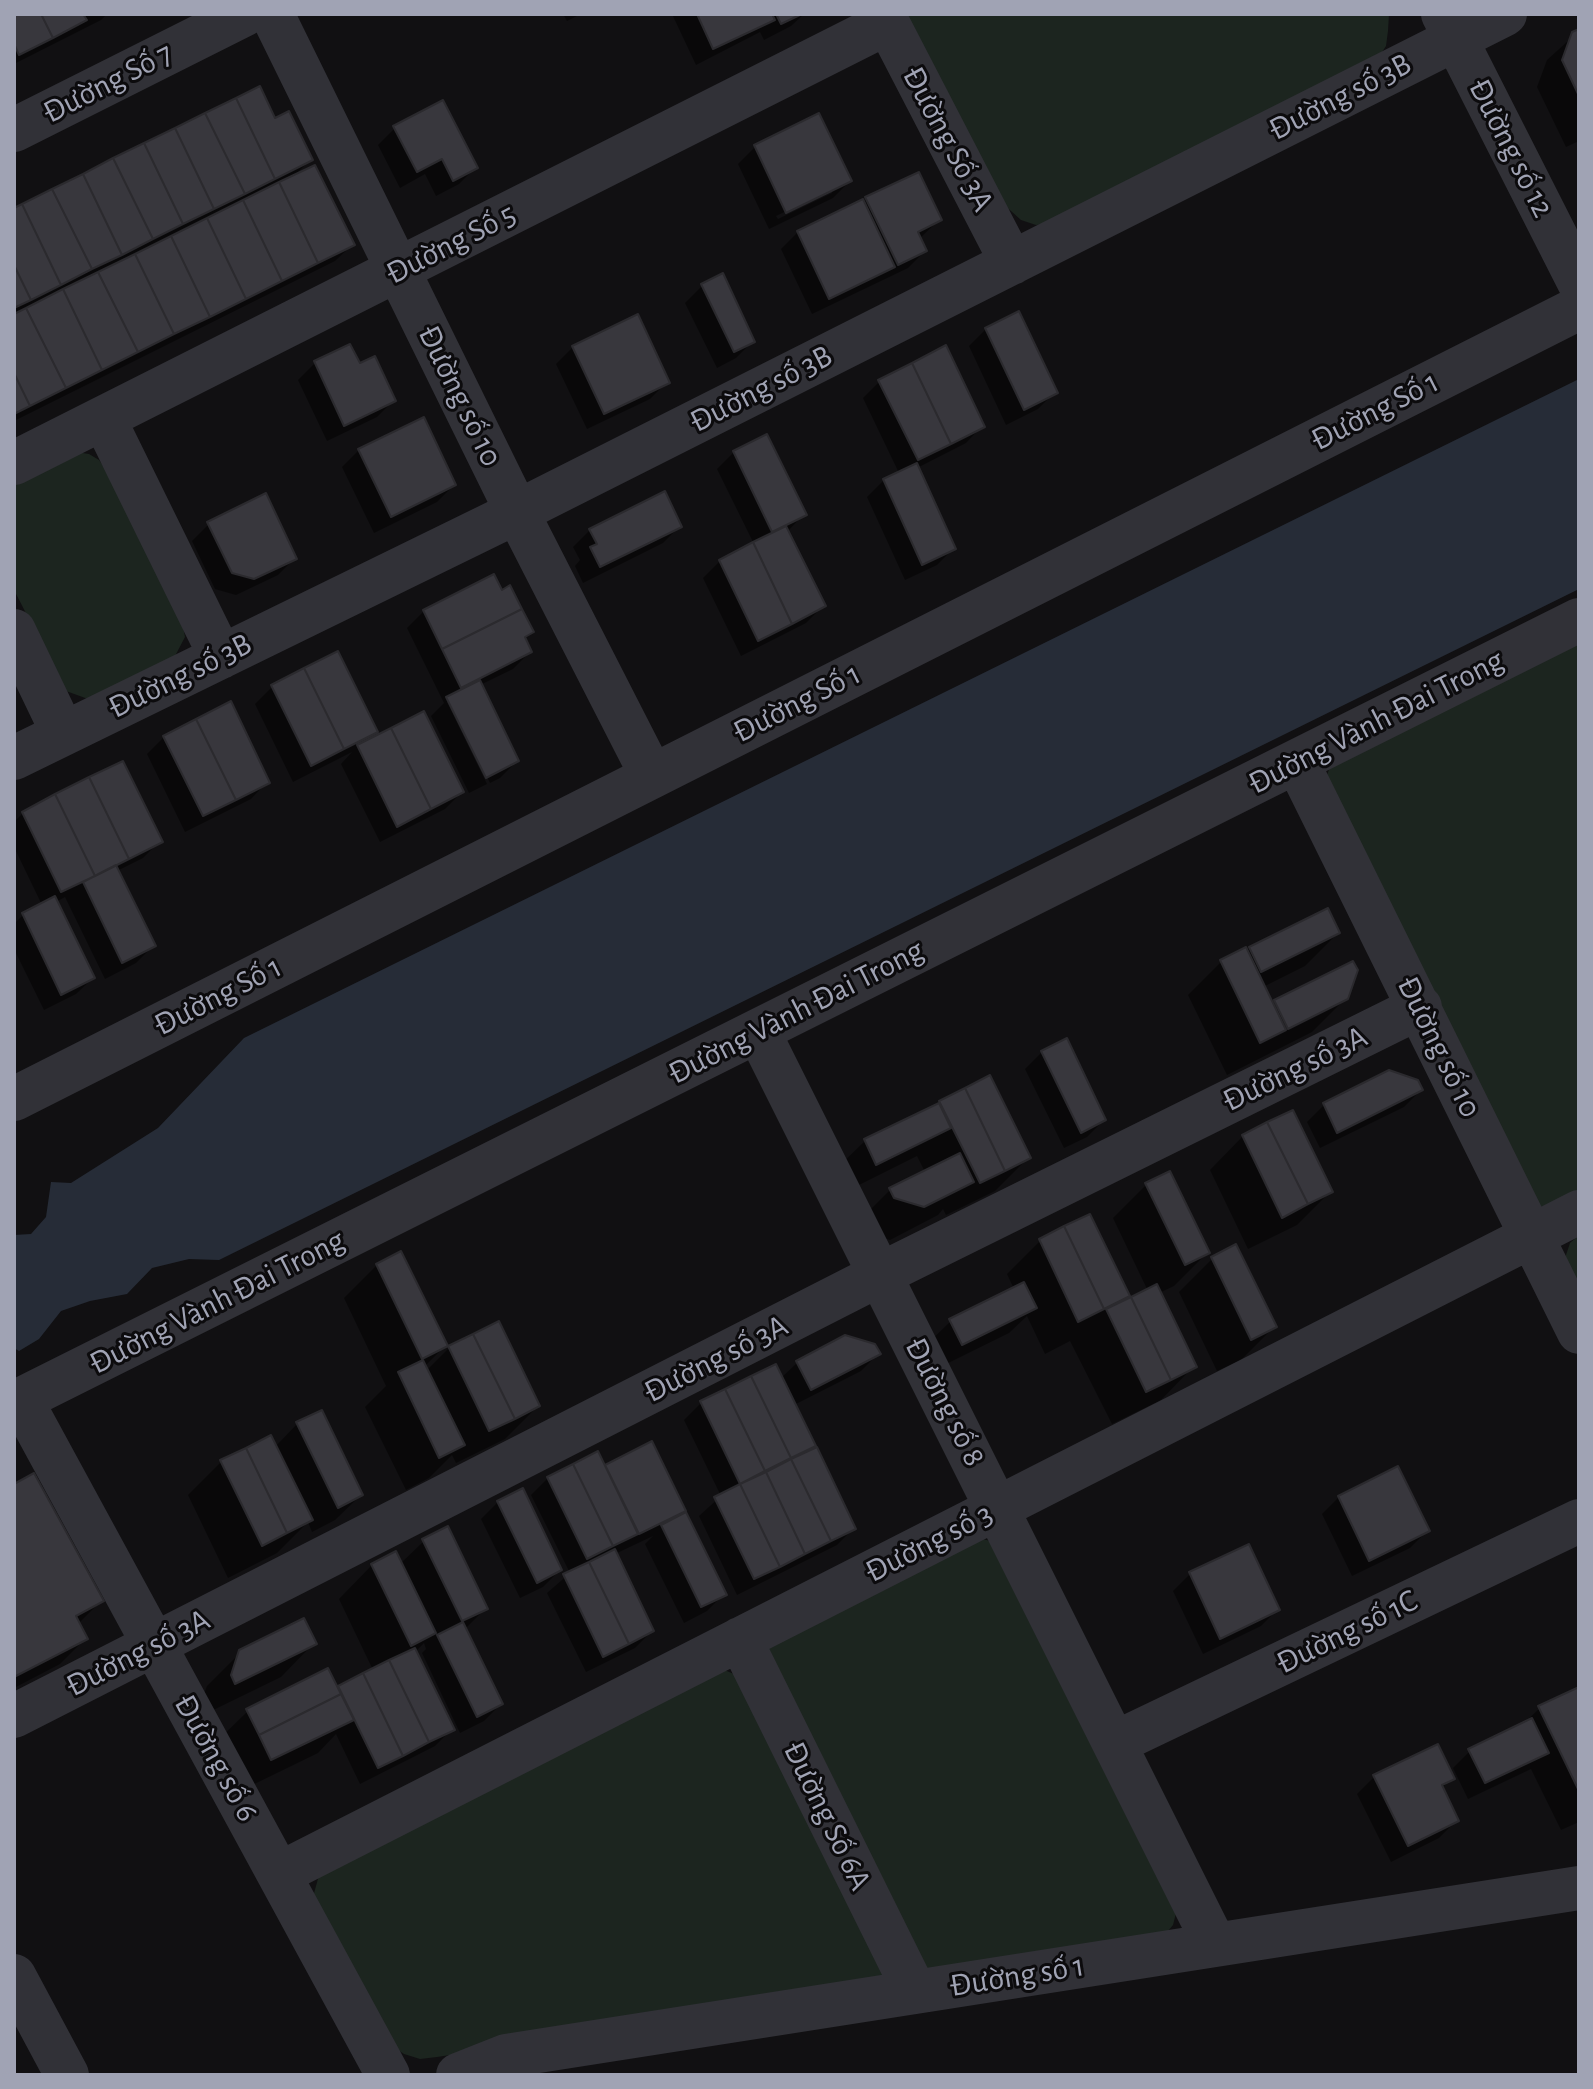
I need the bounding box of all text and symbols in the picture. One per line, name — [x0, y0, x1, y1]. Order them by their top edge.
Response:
street label: Đường Số 7 — [37, 34, 179, 132]
street label: Đường số 3B — [1262, 45, 1418, 149]
street label: Đường Số 3A — [894, 60, 1002, 218]
street label: Đường số 12 — [1460, 72, 1562, 224]
street label: Đường Số 5 — [380, 195, 522, 293]
street label: Đường số 10 — [409, 319, 511, 473]
street label: Đường số 3B — [683, 337, 839, 441]
street label: Đường Số 1 — [1305, 363, 1445, 459]
street label: Đường số 3B — [102, 625, 258, 727]
street label: Đường Vành Đai Trong — [1242, 641, 1510, 803]
street label: Đường Số 1 — [727, 655, 867, 751]
street label: Đường Vành Đai Trong — [662, 931, 930, 1093]
street label: Đường Số 1 — [148, 948, 288, 1044]
street label: Đường số 10 — [1388, 970, 1490, 1124]
street label: Đường số 3A — [1216, 1018, 1374, 1120]
street label: Đường Vành Đai Trong — [83, 1221, 351, 1383]
street label: Đường số 3A — [638, 1306, 794, 1412]
street label: Đường số 8 — [896, 1331, 994, 1473]
street label: Đường số 3 — [859, 1495, 999, 1591]
street label: Đường số 1C — [1270, 1581, 1424, 1683]
street label: Đường số 3A — [60, 1600, 216, 1706]
street label: Đường số 6 — [165, 1688, 267, 1828]
street label: Đường Số 6A — [775, 1735, 879, 1897]
street label: Đường số 1 — [947, 1946, 1087, 2006]

